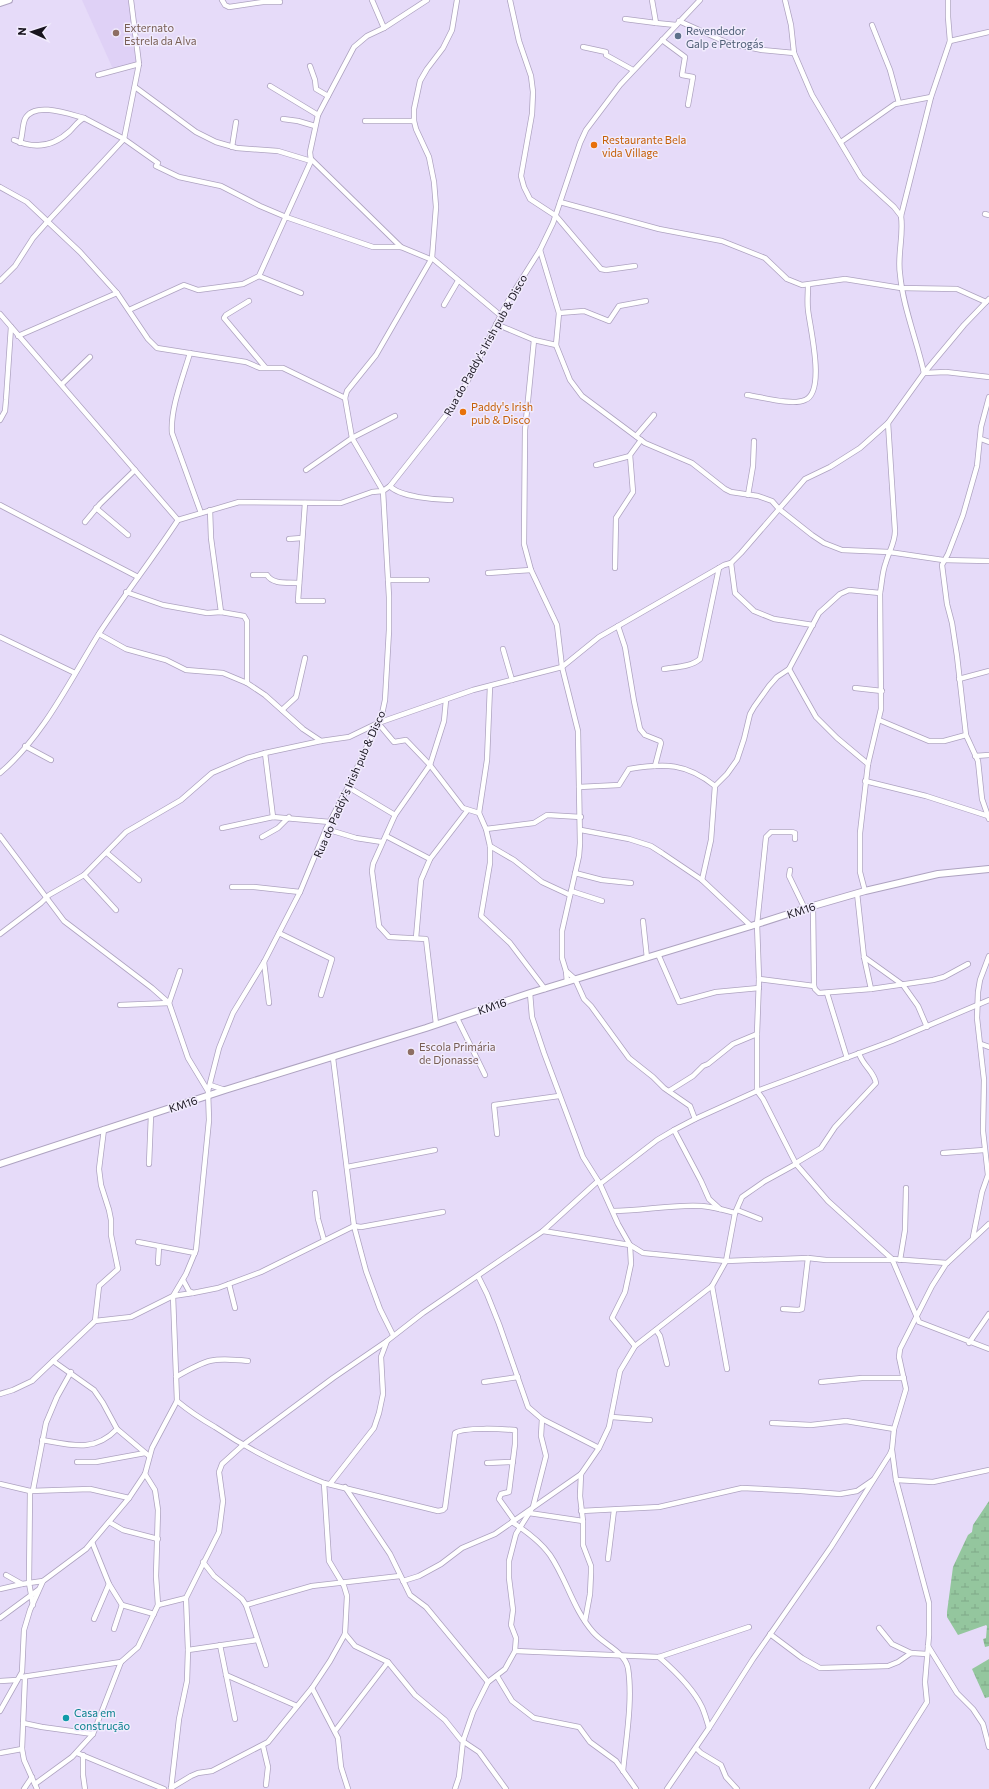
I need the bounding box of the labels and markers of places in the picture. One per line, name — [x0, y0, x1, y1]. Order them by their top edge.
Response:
place label: Externato Estrela da Alva — [124, 21, 197, 47]
place label: Revendedor Galp e Petrogás — [686, 24, 763, 50]
marker: Externato Estrela da Alva — [111, 28, 121, 38]
marker: Revendedor Galp e Petrogás — [673, 31, 683, 41]
place label: Restaurante Bela vida Village — [602, 133, 686, 159]
marker: Restaurante Bela vida Village — [589, 140, 599, 150]
place label: Paddy's Irish pub & Disco — [471, 399, 533, 425]
marker: Paddy's Irish pub & Disco — [458, 407, 468, 417]
place label: Escola Primária de Djonasse — [419, 1040, 496, 1066]
marker: Escola Primária de Djonasse — [406, 1047, 416, 1057]
place label: Casa em construção — [74, 1706, 130, 1732]
marker: Casa em construção — [61, 1713, 71, 1723]

